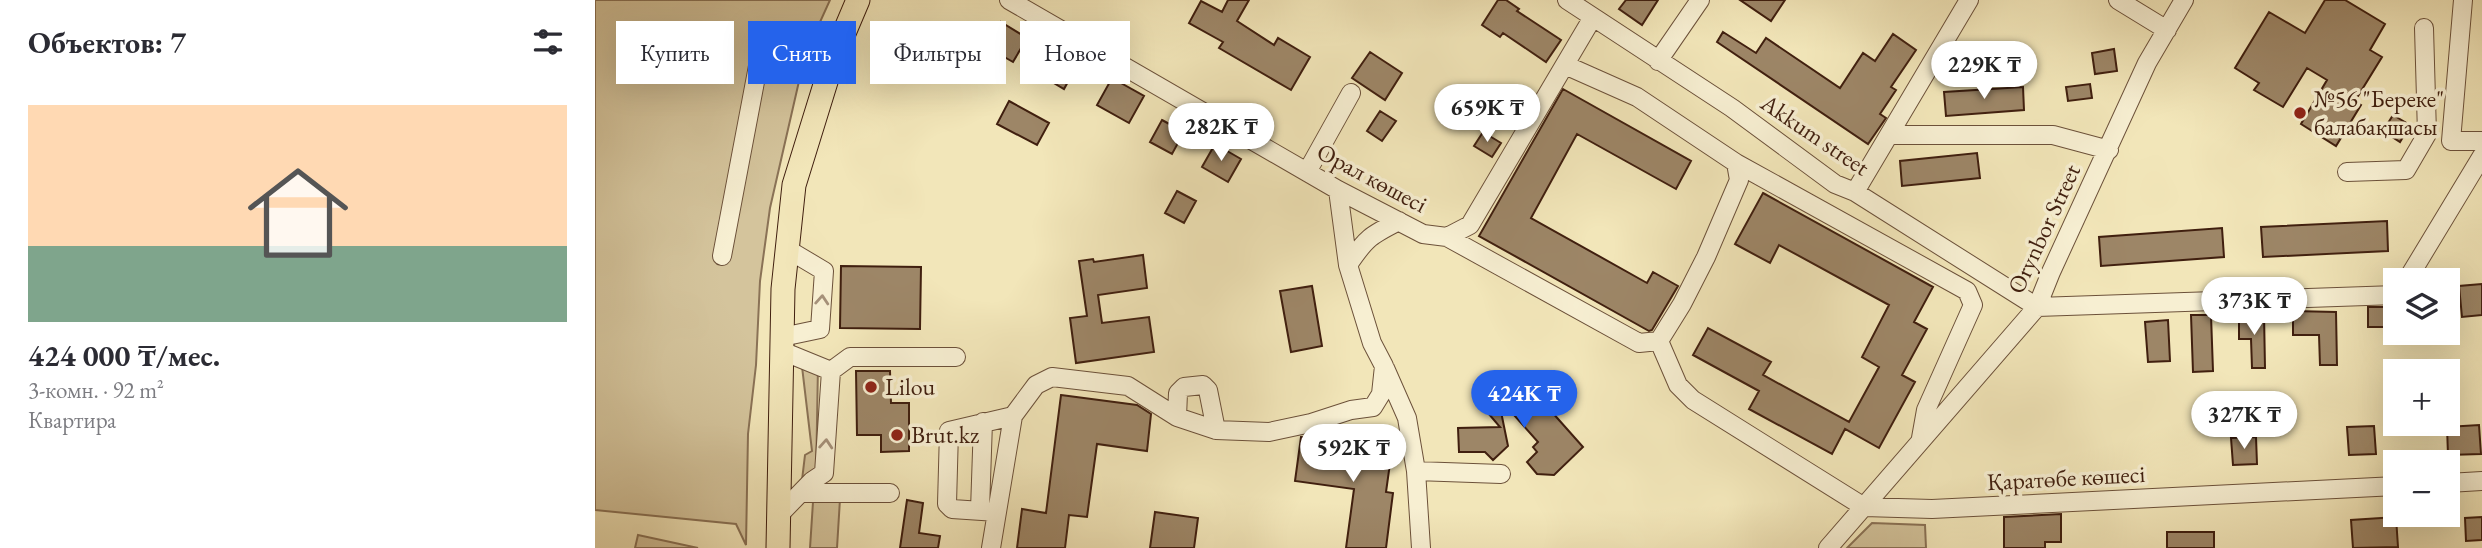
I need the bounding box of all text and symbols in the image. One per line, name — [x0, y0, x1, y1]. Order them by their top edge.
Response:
chip: Купить — [616, 21, 734, 84]
chip: Снять — [748, 21, 856, 84]
chip: Фильтры — [870, 21, 1006, 84]
chip: Новое — [1020, 21, 1130, 84]
text: Объектов: 7 — [28, 23, 186, 62]
icon: filters — [529, 23, 567, 61]
pin: 229K ₸ — [1927, 42, 2041, 101]
text: 229K ₸ — [1947, 49, 2021, 79]
place label: №56 "Береке" балабақшасы — [2314, 83, 2444, 142]
pin: 659K ₸ — [1430, 85, 1544, 144]
street label: Akkum street — [1754, 86, 1876, 183]
text: 659K ₸ — [1450, 92, 1524, 122]
pin: 282K ₸ — [1164, 104, 1278, 163]
marker: №56 "Береке" балабақшасы — [2292, 105, 2308, 121]
text: 282K ₸ — [1184, 111, 1258, 141]
street label: Орал көшесі — [1312, 136, 1433, 220]
icon: home — [235, 150, 361, 276]
street label: Orynbor Street — [2000, 159, 2087, 298]
map controls — [2383, 268, 2460, 527]
button: layers — [2383, 268, 2460, 345]
pin: 373K ₸ — [2197, 278, 2311, 337]
text: 373K ₸ — [2217, 285, 2291, 315]
one-way arrow — [814, 295, 829, 306]
text: 424 000 ₸/мес. — [28, 336, 220, 375]
button: + — [2383, 359, 2460, 436]
pin: 424K ₸ — [1467, 370, 1581, 430]
place label: Lilou — [885, 371, 936, 402]
text: 3-комн. · 92 m² — [28, 375, 164, 405]
text: 424K ₸ — [1487, 378, 1561, 408]
marker: Lilou — [863, 379, 879, 395]
pin: 327K ₸ — [2187, 392, 2301, 451]
text: 327K ₸ — [2207, 399, 2281, 429]
text: Квартира — [28, 405, 116, 435]
place label: Brut.kz — [911, 419, 979, 450]
pin: 592K ₸ — [1296, 424, 1410, 484]
marker: Brut.kz — [889, 427, 905, 443]
text: 592K ₸ — [1316, 432, 1390, 462]
one-way arrow — [819, 438, 834, 449]
button: − — [2383, 450, 2460, 527]
street label: Қаратөбе көшесі — [1986, 458, 2146, 497]

